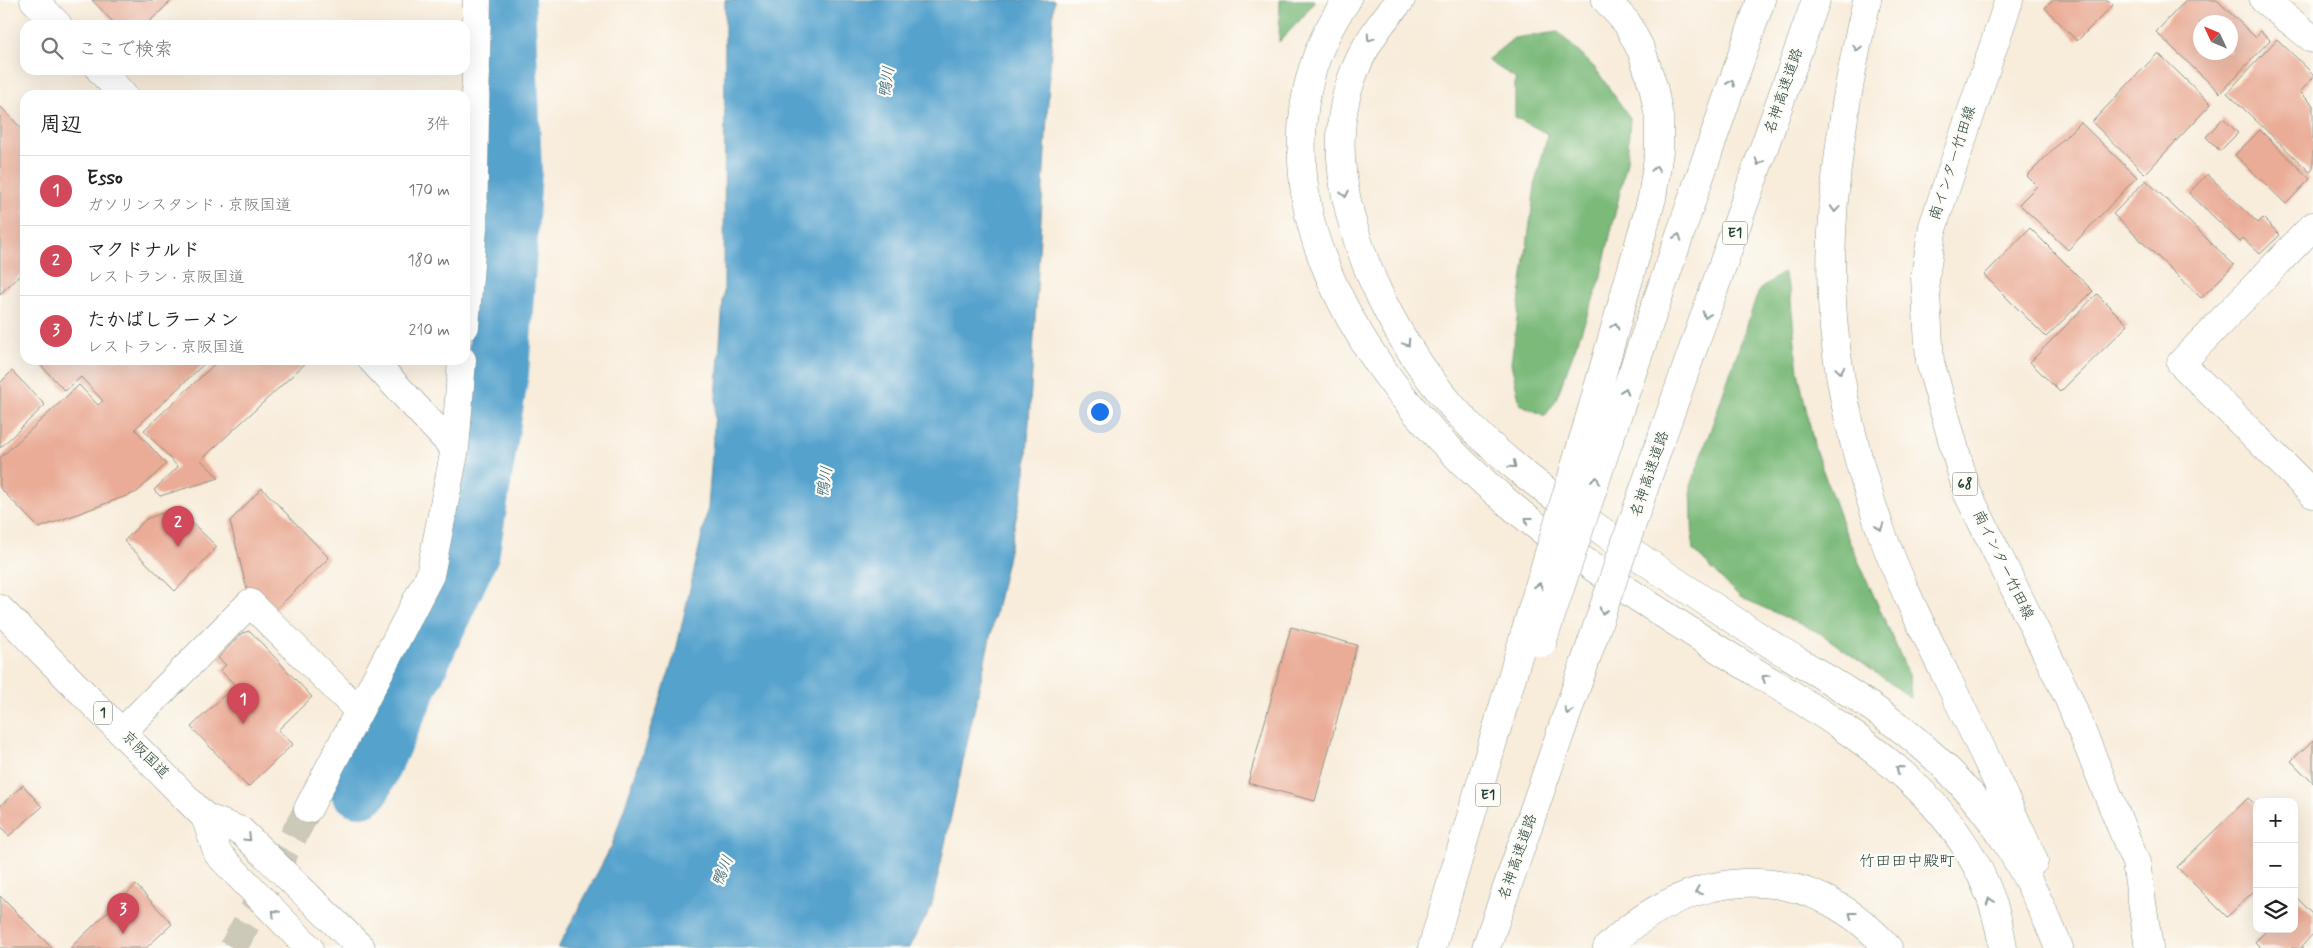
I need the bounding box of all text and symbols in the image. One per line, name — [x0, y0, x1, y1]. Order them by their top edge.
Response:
north arrow — [2193, 15, 2238, 60]
search box — [20, 20, 470, 75]
one-way arrow — [1367, 32, 1376, 41]
icon: search — [38, 34, 66, 62]
text: ここで検索 — [78, 37, 173, 62]
one-way arrow — [1852, 43, 1863, 52]
street label: 名神高速道路 — [1760, 45, 1808, 137]
water label: 鴨川 — [874, 65, 900, 99]
one-way arrow — [1725, 80, 1735, 88]
street label: 南インター竹田線 — [1925, 103, 1981, 223]
text: 周辺 — [40, 111, 82, 139]
text: 3件 — [427, 114, 450, 135]
one-way arrow — [1755, 157, 1765, 166]
one-way arrow — [1650, 164, 1661, 172]
text: Esso — [87, 166, 123, 191]
text: 1 — [52, 180, 60, 201]
text: 170 m — [408, 180, 450, 201]
one-way arrow — [1339, 189, 1350, 198]
text: ガソリンスタンド · 京阪国道 — [87, 195, 292, 216]
one-way arrow — [1830, 205, 1841, 213]
road number: E1 — [1722, 222, 1748, 244]
one-way arrow — [1672, 233, 1682, 242]
text: マクドナルド — [87, 238, 200, 263]
text: 2 — [52, 250, 60, 271]
text: 180 m — [407, 250, 450, 271]
text: レストラン · 京阪国道 — [87, 267, 245, 288]
text: たかばしラーメン — [87, 308, 239, 333]
one-way arrow — [1702, 310, 1712, 319]
text: 3 — [52, 320, 60, 341]
text: 210 m — [409, 320, 450, 341]
one-way arrow — [1610, 322, 1620, 330]
text: レストラン · 京阪国道 — [87, 337, 245, 358]
one-way arrow — [1401, 337, 1410, 347]
one-way arrow — [1834, 367, 1845, 375]
one-way arrow — [1620, 387, 1630, 396]
your location — [1087, 399, 1113, 425]
street label: 名神高速道路 — [1626, 428, 1674, 520]
one-way arrow — [1508, 459, 1517, 468]
water label: 鴨川 — [812, 465, 838, 499]
road number: 68 — [1952, 472, 1978, 496]
one-way arrow — [1590, 477, 1600, 485]
pin: 2 — [162, 506, 194, 547]
street label: 南インター竹田線 — [1968, 507, 2038, 623]
one-way arrow — [1525, 517, 1534, 525]
one-way arrow — [1874, 523, 1884, 531]
one-way arrow — [1534, 583, 1544, 591]
one-way arrow — [1599, 606, 1609, 614]
one-way arrow — [1761, 674, 1770, 684]
pin: 1 — [227, 683, 259, 724]
road number: 1 — [94, 701, 112, 724]
one-way arrow — [1564, 706, 1574, 715]
street label: 京阪国道 — [117, 727, 173, 783]
one-way arrow — [1895, 766, 1904, 775]
road number: E1 — [1476, 784, 1500, 806]
map controls — [2253, 798, 2298, 933]
button: + — [2253, 798, 2298, 843]
street label: 名神高速道路 — [1494, 811, 1542, 903]
one-way arrow — [242, 832, 251, 841]
button: − — [2253, 843, 2298, 888]
district label: 竹田田中殿町 — [1859, 851, 1955, 872]
water label: 鴨川 — [707, 852, 739, 890]
one-way arrow — [1694, 885, 1703, 895]
button: layers — [2253, 888, 2298, 933]
pin: 3 — [107, 893, 139, 934]
one-way arrow — [1986, 897, 1996, 906]
one-way arrow — [272, 910, 281, 919]
one-way arrow — [1848, 912, 1858, 921]

